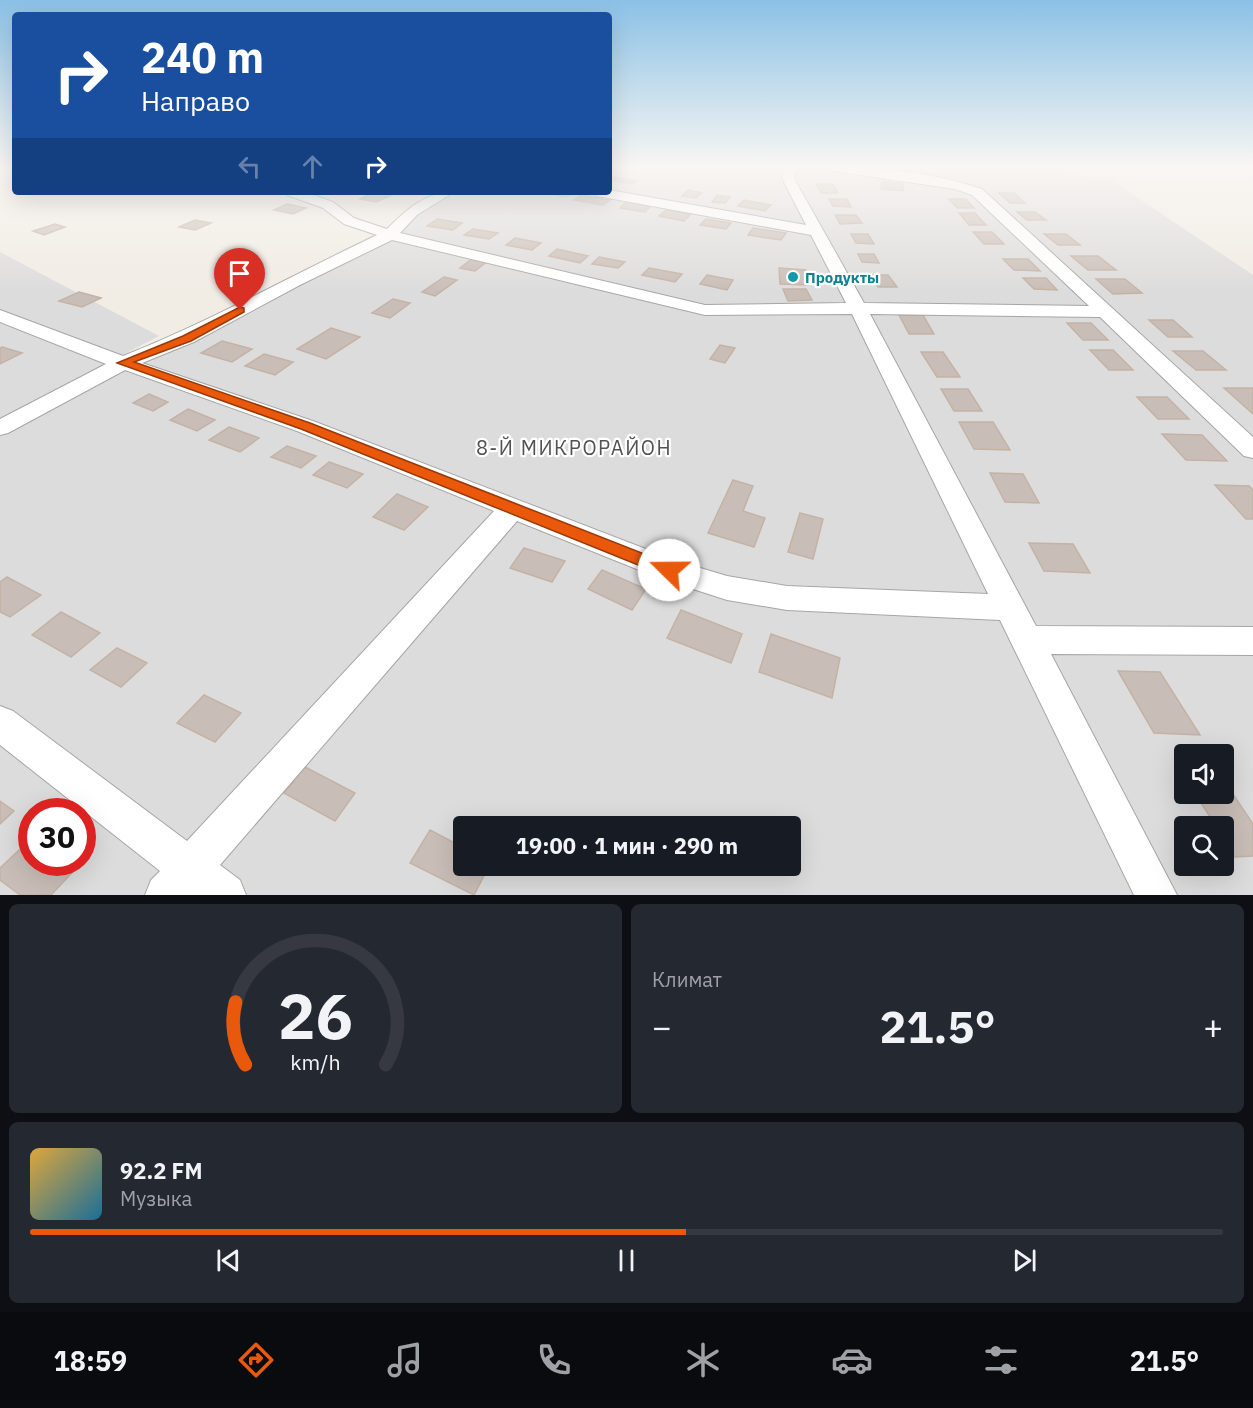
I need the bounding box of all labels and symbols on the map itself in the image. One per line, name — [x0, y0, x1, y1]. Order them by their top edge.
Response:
pin — [214, 248, 265, 310]
place label: Продукты — [805, 268, 879, 287]
marker: Продукты — [786, 270, 800, 284]
district label: 8-Й МИКРОРАЙОН — [476, 434, 672, 461]
position arrow — [637, 538, 701, 602]
speed limit sign: 30 — [18, 798, 96, 876]

